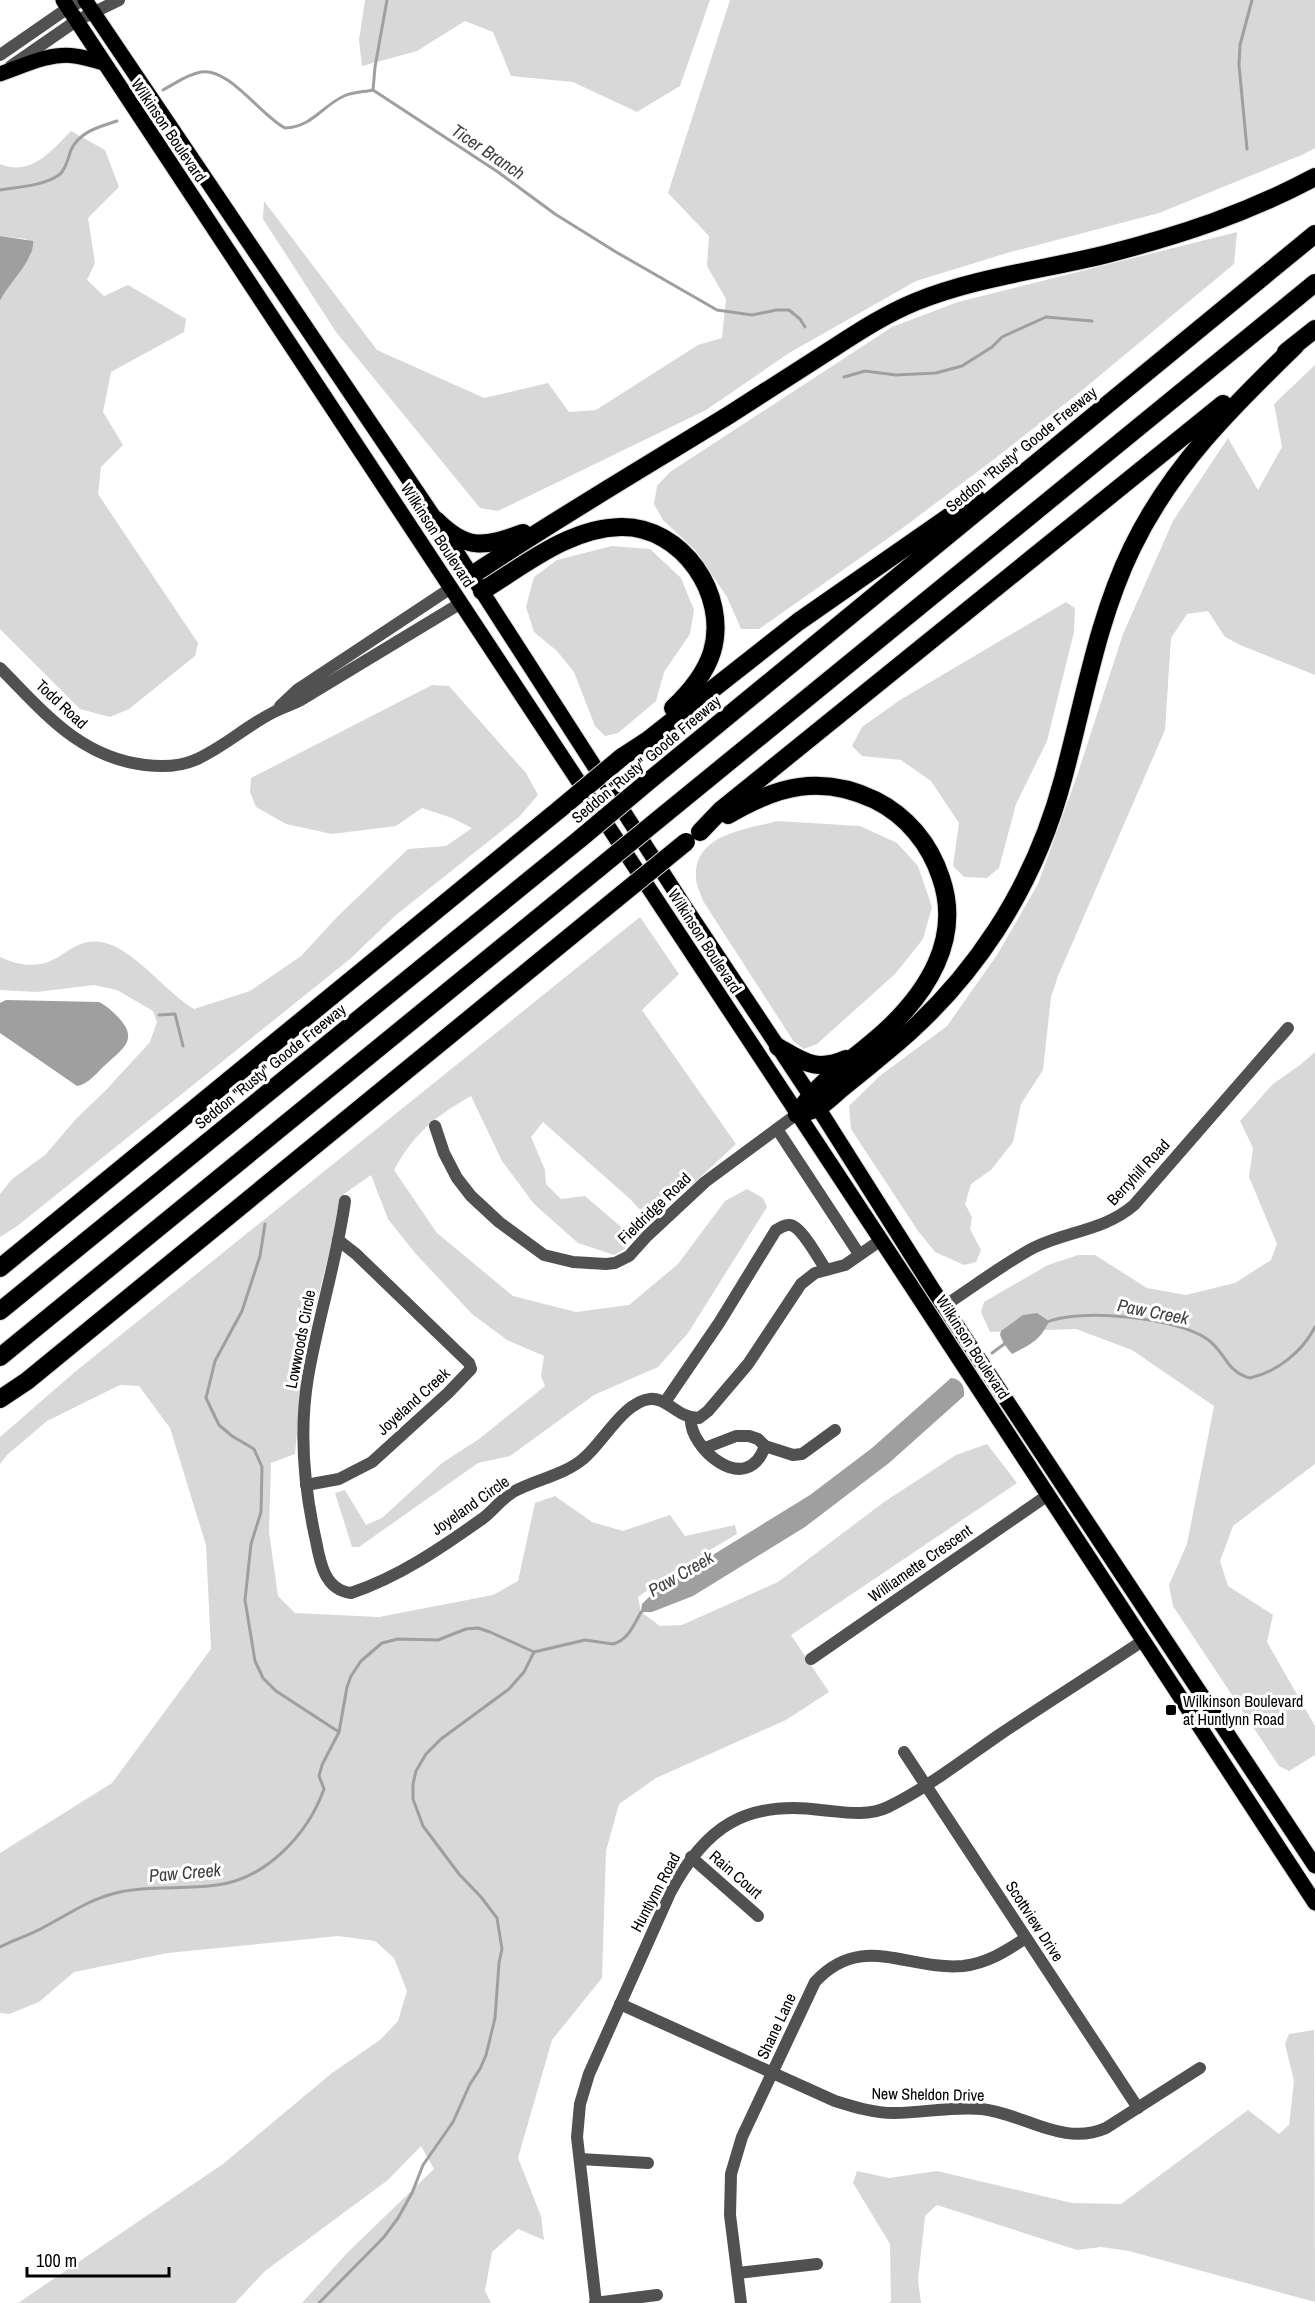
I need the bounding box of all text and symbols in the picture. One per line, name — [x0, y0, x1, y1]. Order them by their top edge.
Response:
street label: Wilkinson Boulevard — [126, 74, 212, 186]
water label: Ticer Branch — [447, 118, 530, 185]
street label: Seddon "Rusty" Goode Freeway — [941, 381, 1102, 517]
street label: Wilkinson Boulevard — [396, 479, 480, 591]
street label: Todd Road — [31, 674, 93, 734]
street label: Seddon "Rusty" Goode Freeway — [567, 690, 726, 828]
street label: Wilkinson Boulevard — [663, 885, 747, 997]
street label: Seddon "Rusty" Goode Freeway — [190, 998, 351, 1134]
street label: Berryhill Road — [1102, 1134, 1174, 1210]
street label: Fieldridge Road — [613, 1167, 695, 1249]
street label: Lowwoods Circle — [280, 1288, 320, 1390]
street label: Wilkinson Boulevard — [931, 1291, 1015, 1403]
water label: Paw Creek — [1115, 1292, 1192, 1331]
street label: Joyeland Creek — [372, 1362, 455, 1440]
street label: Joyeland Circle — [427, 1470, 513, 1540]
street label: Williamette Crescent — [864, 1519, 976, 1607]
water label: Paw Creek — [643, 1544, 719, 1602]
place label: Wilkinson Boulevard at Huntlynn Road — [1183, 1690, 1303, 1730]
marker: Wilkinson Boulevard at Huntlynn Road — [1164, 1703, 1178, 1717]
street label: Rain Court — [705, 1845, 767, 1903]
street label: Huntlynn Road — [625, 1849, 685, 1935]
water label: Paw Creek — [148, 1857, 223, 1888]
street label: Scottview Drive — [1001, 1876, 1069, 1966]
street label: Shane Lane — [751, 1989, 801, 2063]
street label: New Sheldon Drive — [871, 2082, 985, 2106]
scale bar — [27, 2240, 170, 2278]
text: 100 m — [36, 2248, 77, 2273]

